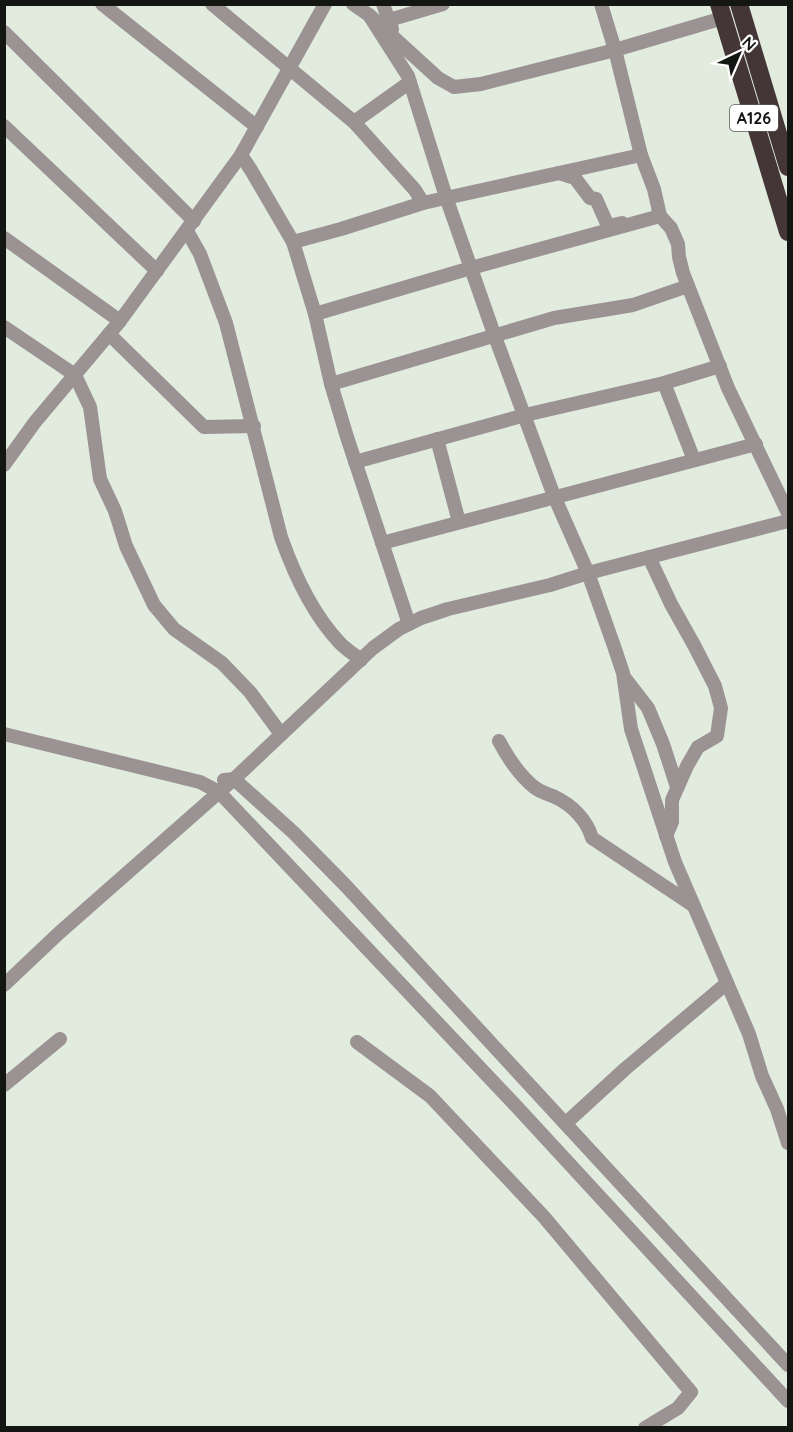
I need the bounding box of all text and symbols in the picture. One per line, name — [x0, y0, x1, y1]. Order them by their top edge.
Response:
north arrow — [709, 24, 769, 84]
text: N — [738, 32, 761, 54]
road number: A126 — [730, 105, 778, 131]

